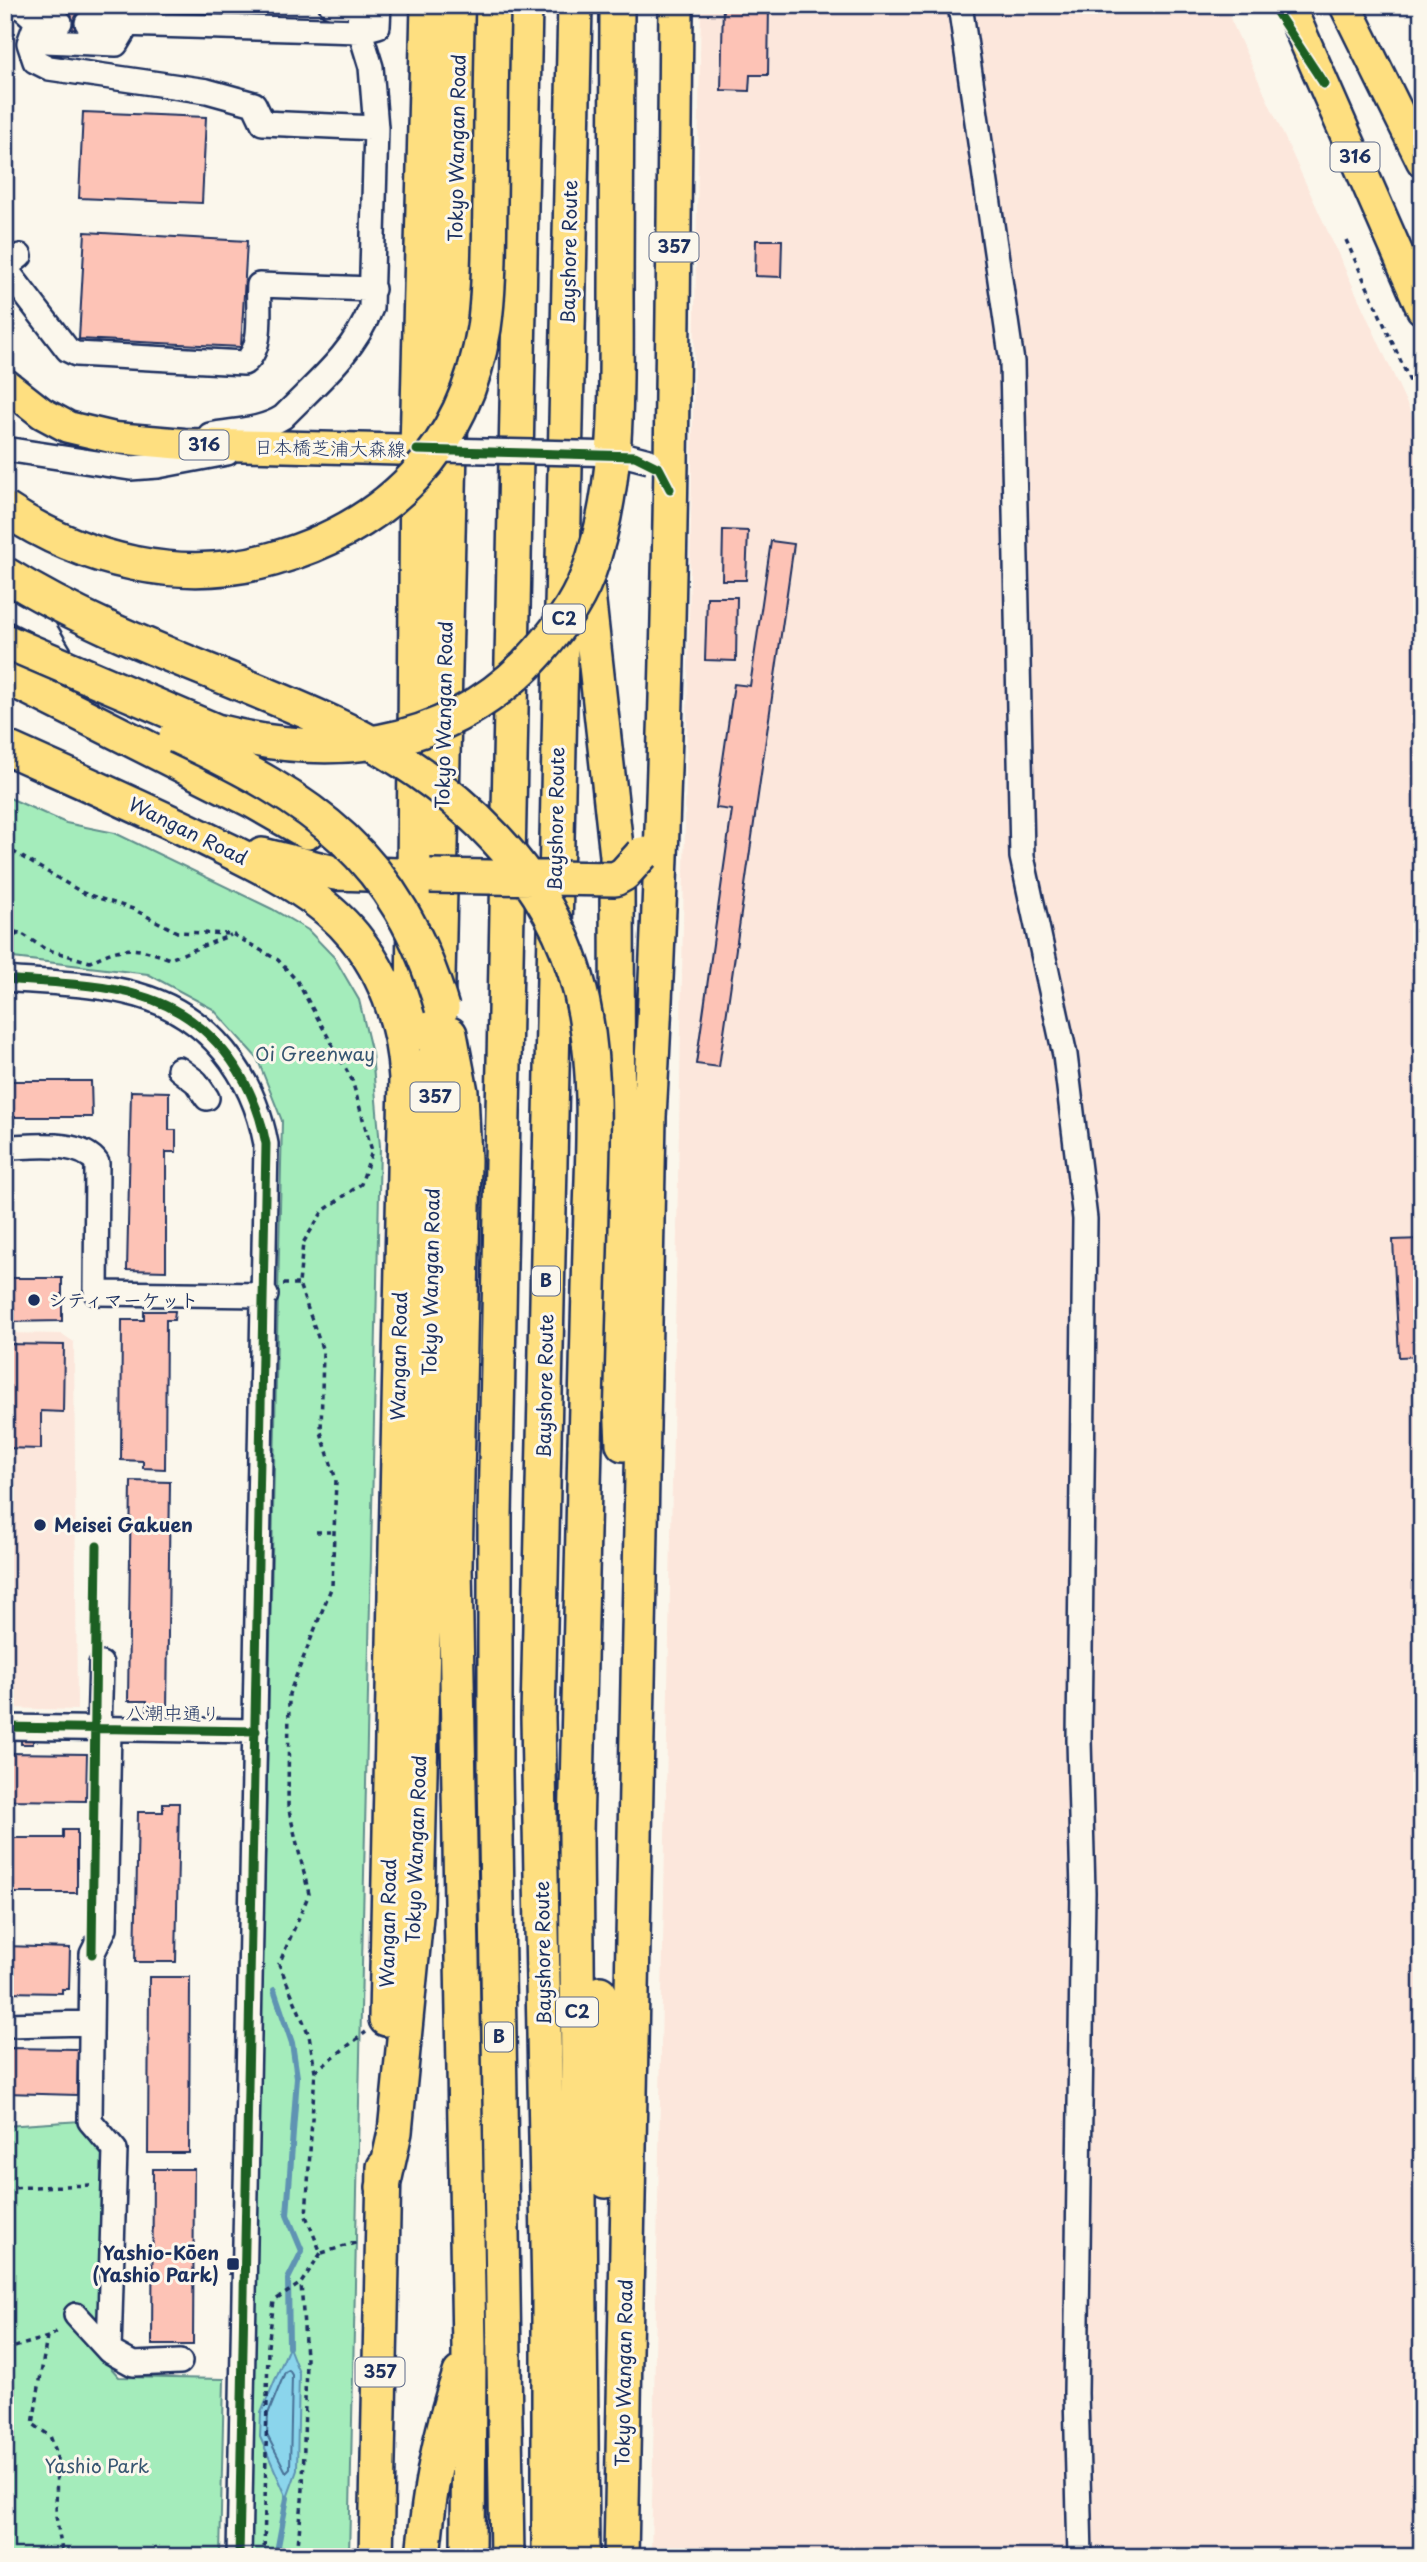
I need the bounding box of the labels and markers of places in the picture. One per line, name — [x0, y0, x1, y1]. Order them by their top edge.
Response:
place label: シティマーケット — [48, 1285, 199, 1313]
marker: シティマーケット — [26, 1292, 42, 1308]
place label: Meisei Gakuen — [54, 1510, 193, 1538]
marker: Meisei Gakuen — [32, 1517, 48, 1533]
place label: Yashio-Kōen (Yashio Park) — [92, 2238, 219, 2288]
marker: Yashio-Kōen (Yashio Park) — [225, 2256, 241, 2272]

